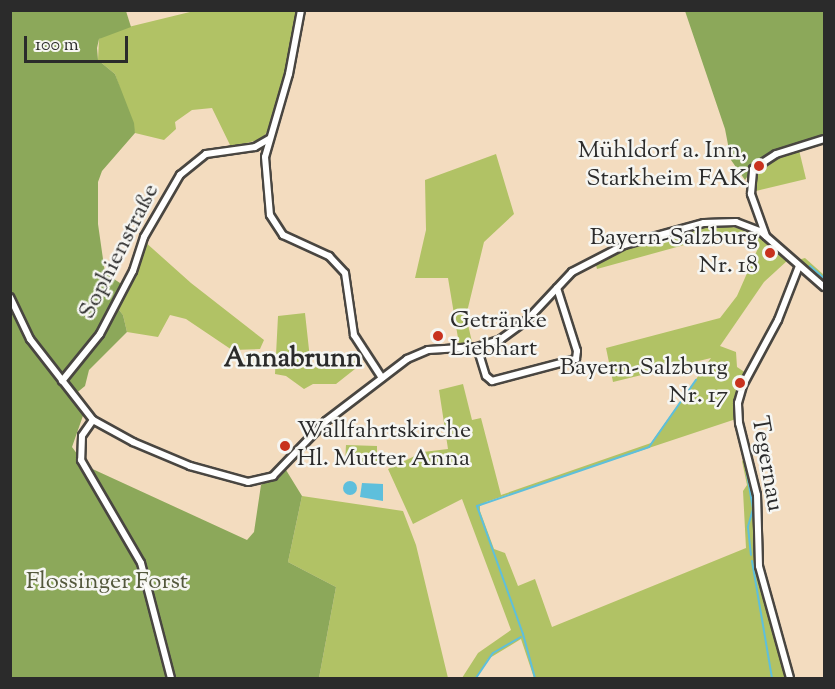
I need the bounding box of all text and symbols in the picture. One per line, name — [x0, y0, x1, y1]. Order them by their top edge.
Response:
scale bar — [27, 24, 130, 62]
text: 100 m — [35, 33, 79, 59]
place label: Mühldorf a. Inn, Starkheim FAK — [578, 138, 747, 194]
marker: Mühldorf a. Inn, Starkheim FAK — [752, 159, 766, 173]
street label: Sophienstraße — [74, 179, 166, 325]
place label: Bayern-Salzburg Nr. 18 — [590, 225, 758, 281]
marker: Bayern-Salzburg Nr. 18 — [763, 246, 777, 260]
place label: Getränke Liebhart — [450, 308, 547, 364]
marker: Getränke Liebhart — [431, 329, 445, 343]
district label: Annabrunn — [224, 344, 362, 376]
place label: Bayern-Salzburg Nr. 17 — [560, 355, 728, 411]
marker: Bayern-Salzburg Nr. 17 — [733, 376, 747, 390]
street label: Tegernau — [743, 414, 789, 514]
place label: Wallfahrtskirche Hl. Mutter Anna — [297, 418, 471, 474]
marker: Wallfahrtskirche Hl. Mutter Anna — [278, 439, 292, 453]
park label: Flossinger Forst — [26, 569, 188, 597]

